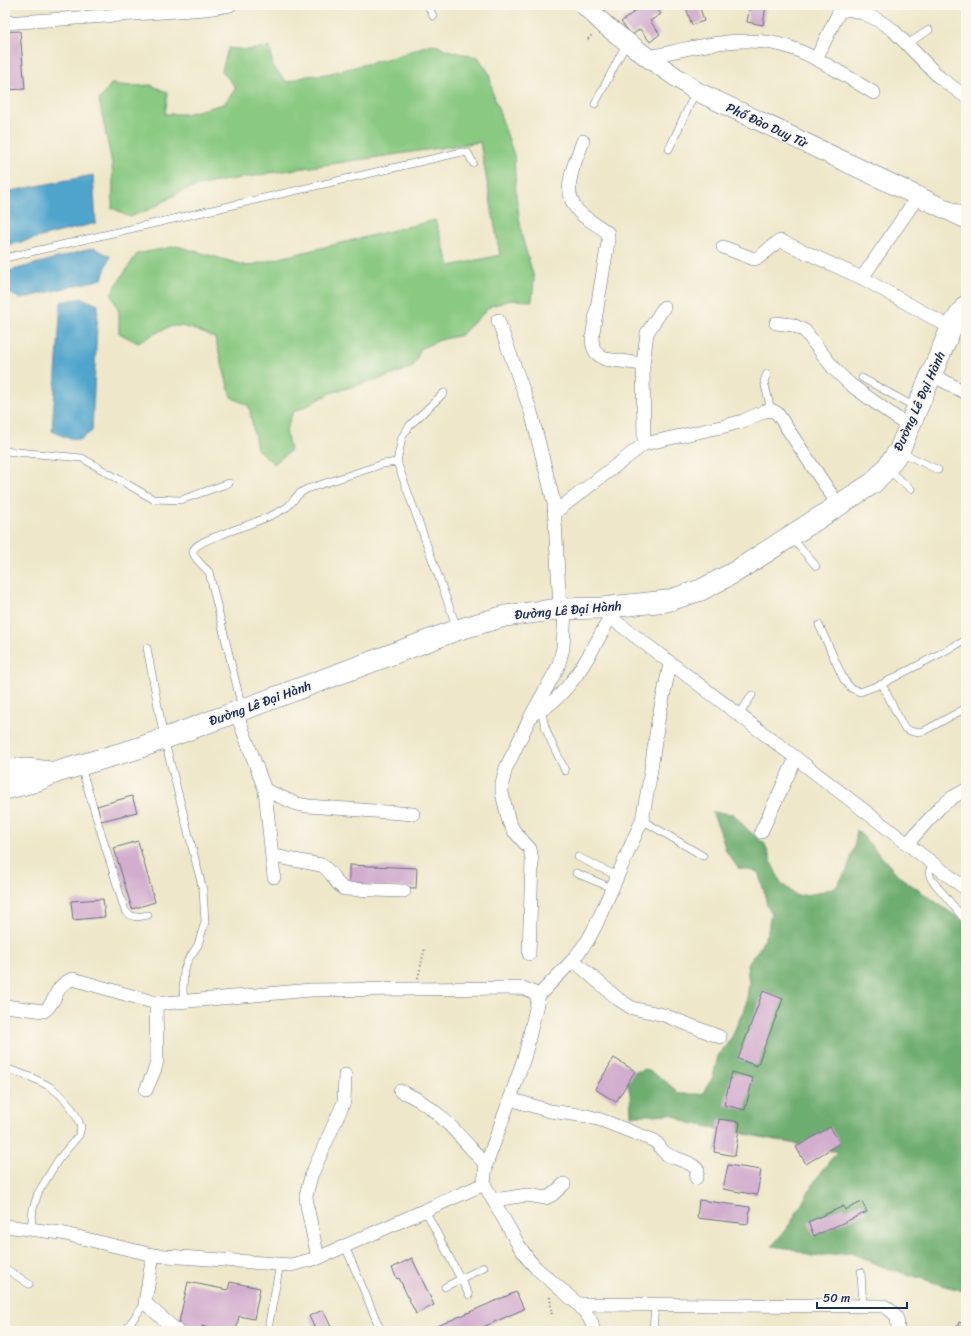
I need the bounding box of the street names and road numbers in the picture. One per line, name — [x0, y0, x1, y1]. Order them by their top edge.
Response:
street label: Phố Đào Duy Từ — [722, 96, 812, 154]
street label: Đường Lê Đại Hành — [887, 347, 951, 455]
street label: Đường Lê Đại Hành — [514, 594, 623, 626]
street label: Đường Lê Đại Hành — [206, 674, 315, 732]

